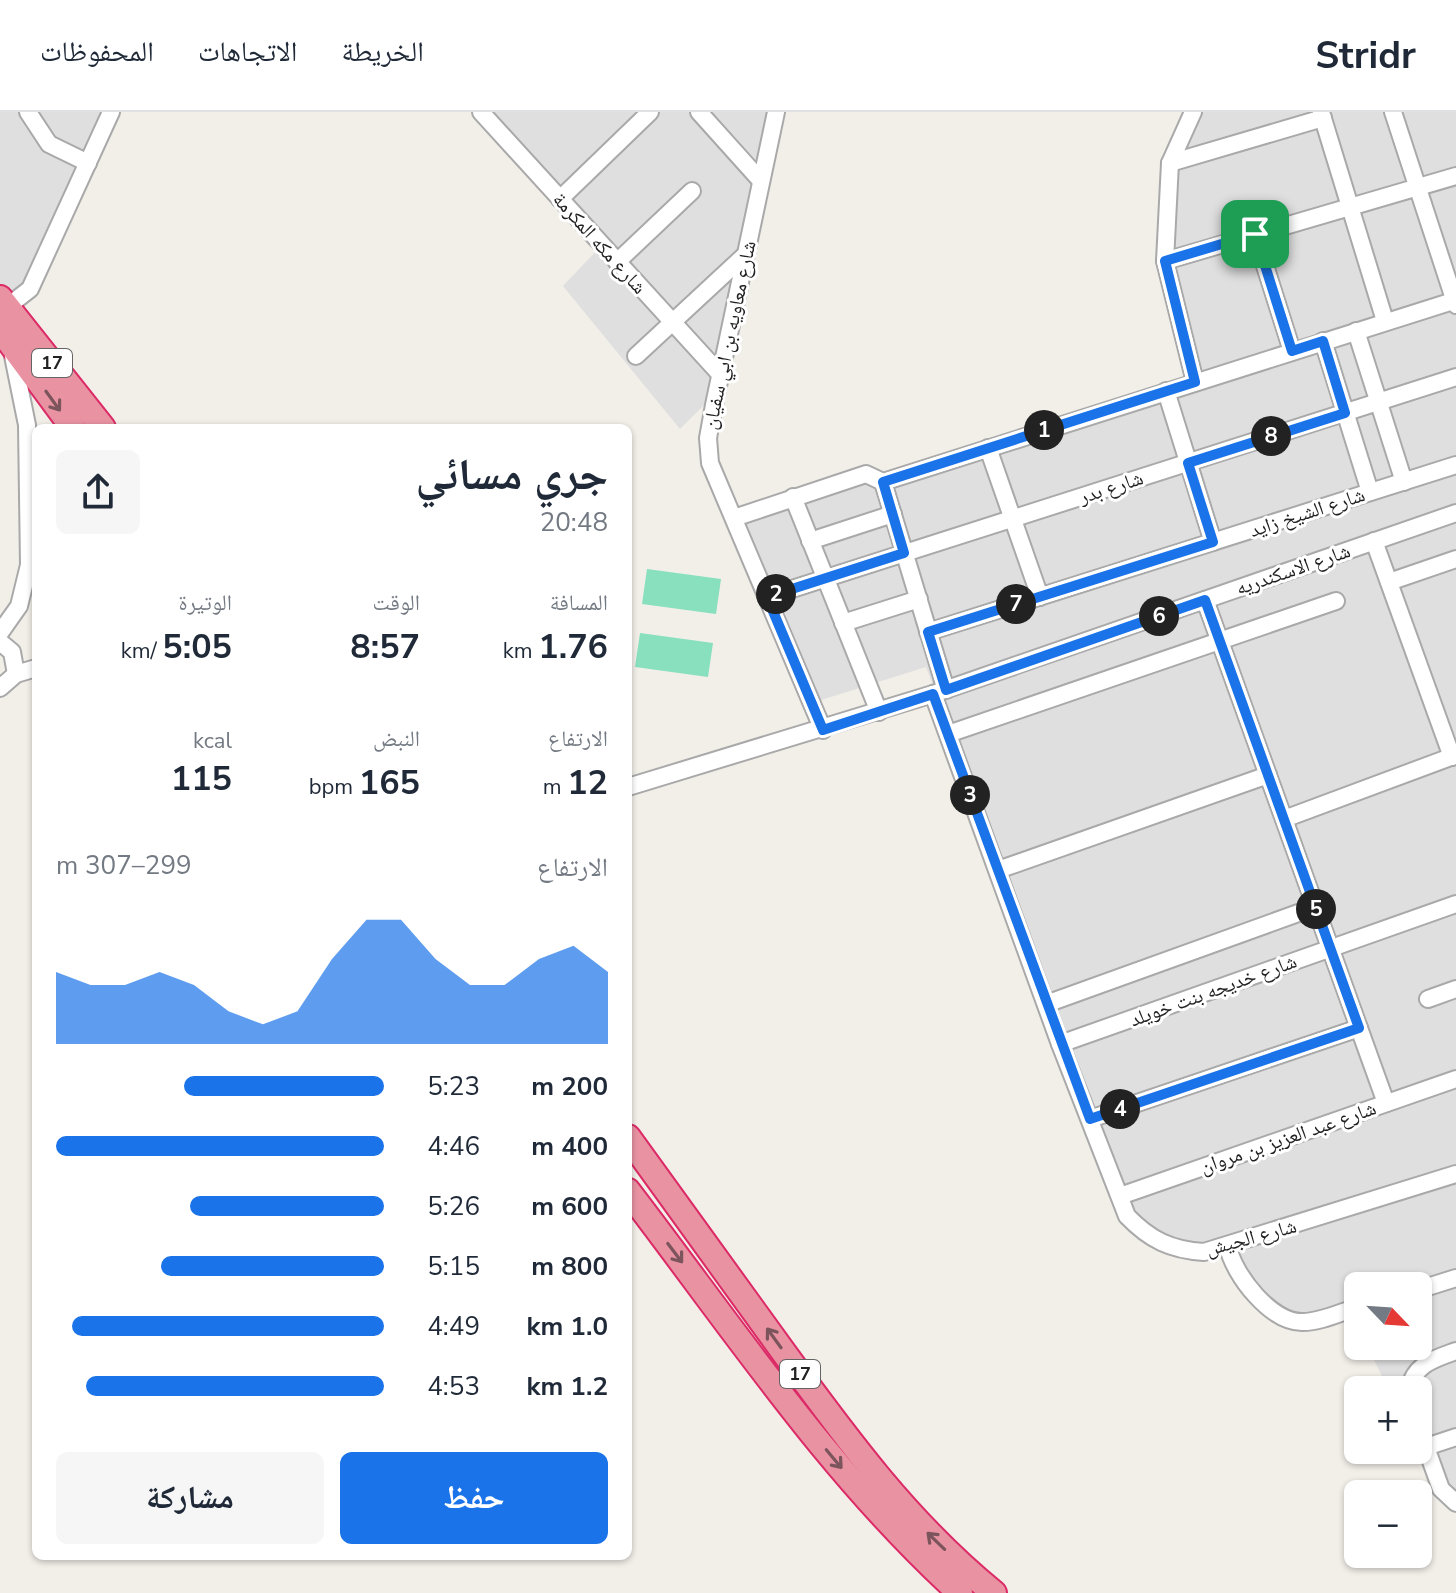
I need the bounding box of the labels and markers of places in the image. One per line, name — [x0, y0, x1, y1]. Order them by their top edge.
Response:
pin — [1221, 200, 1289, 268]
pin: 1 — [1024, 410, 1064, 450]
pin: 8 — [1251, 416, 1291, 456]
pin: 2 — [756, 574, 796, 614]
pin: 7 — [996, 584, 1036, 624]
pin: 6 — [1139, 596, 1179, 636]
pin: 3 — [950, 775, 990, 815]
pin: 5 — [1296, 889, 1336, 929]
pin: 4 — [1100, 1089, 1140, 1129]

